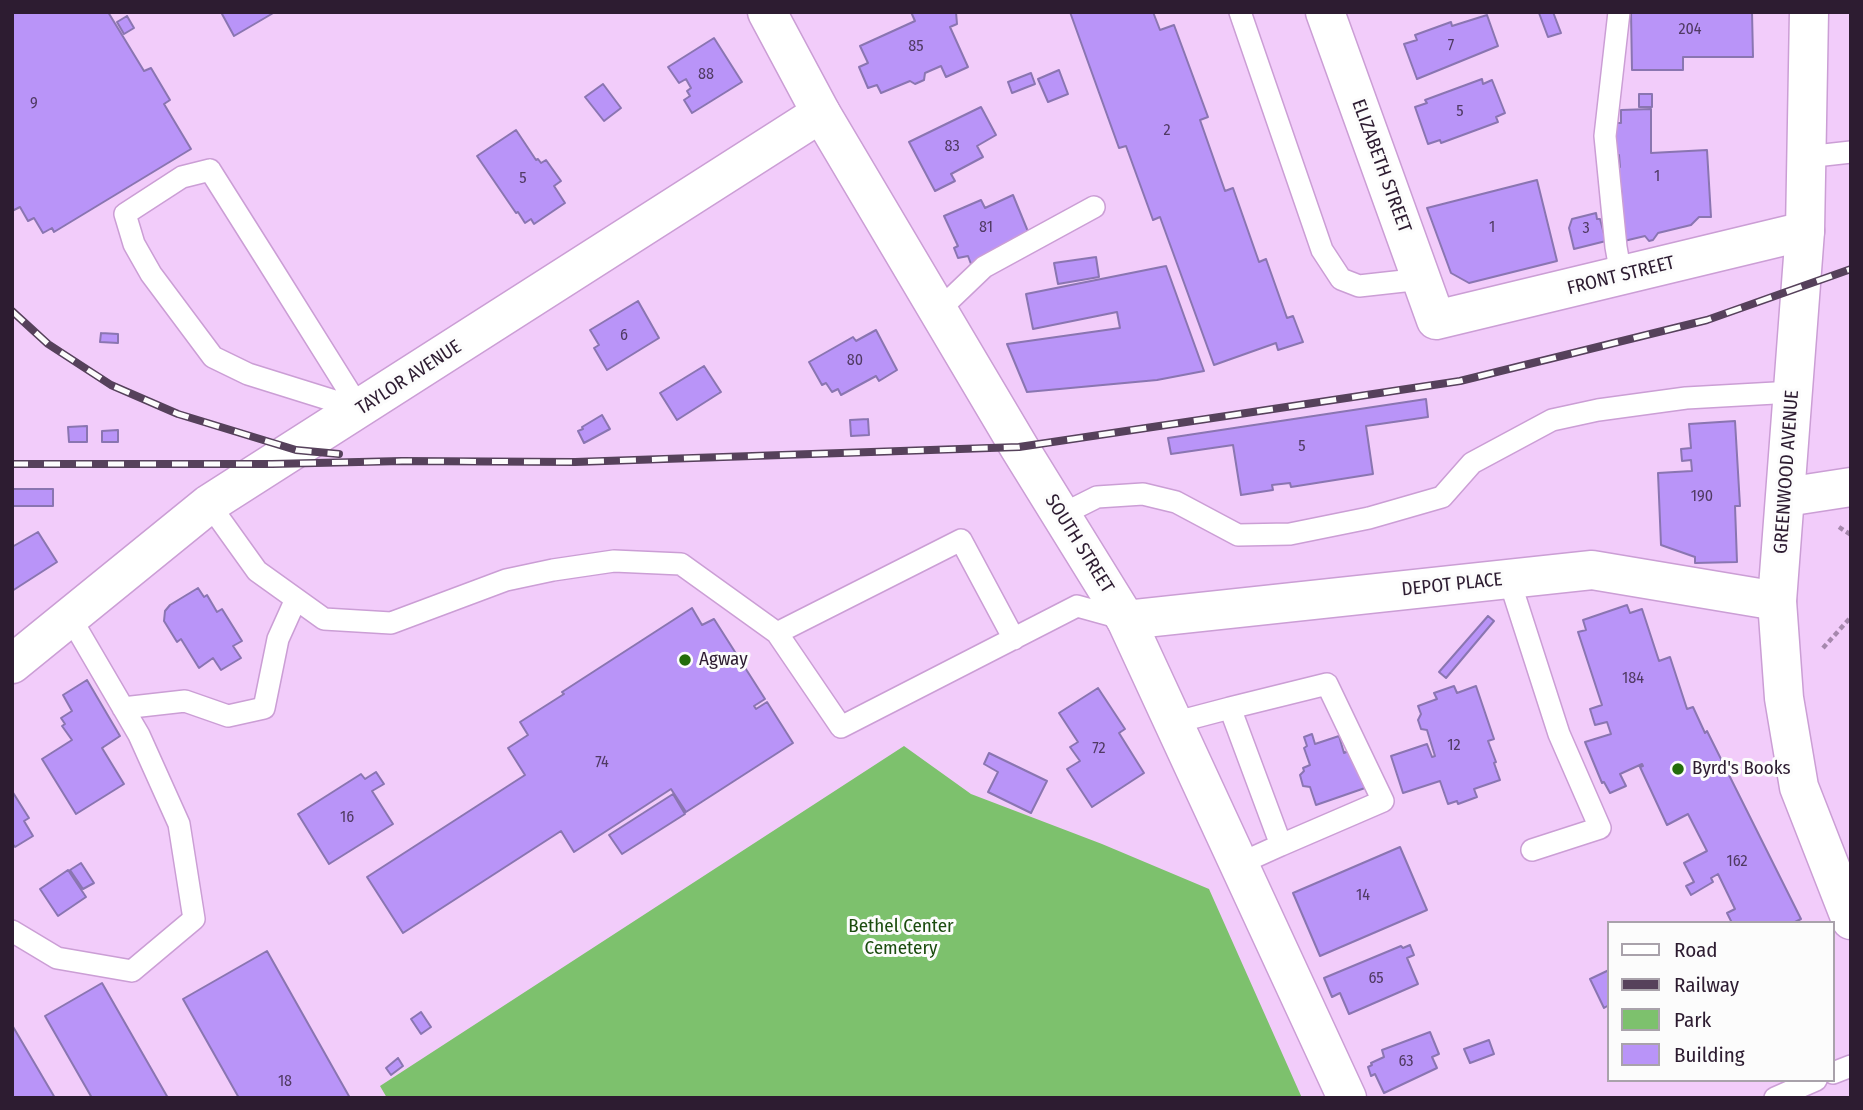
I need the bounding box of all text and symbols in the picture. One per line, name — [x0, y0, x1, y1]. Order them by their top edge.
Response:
house number: 204 — [1678, 20, 1702, 40]
house number: 7 — [1448, 36, 1454, 56]
house number: 85 — [908, 37, 924, 57]
house number: 88 — [698, 65, 714, 85]
house number: 9 — [30, 94, 38, 114]
street label: ELIZABETH STREET — [1346, 96, 1416, 236]
house number: 5 — [1456, 102, 1464, 122]
house number: 2 — [1163, 121, 1171, 141]
house number: 83 — [944, 137, 960, 157]
house number: 1 — [1654, 167, 1660, 187]
house number: 5 — [519, 169, 527, 189]
house number: 81 — [979, 218, 993, 238]
house number: 1 — [1489, 218, 1495, 238]
house number: 3 — [1582, 219, 1590, 239]
street label: FRONT STREET — [1565, 252, 1677, 300]
house number: 6 — [620, 326, 628, 346]
street label: TAYLOR AVENUE — [352, 336, 466, 420]
house number: 80 — [847, 351, 863, 371]
street label: GREENWOOD AVENUE — [1770, 389, 1804, 555]
house number: 5 — [1298, 437, 1306, 457]
house number: 190 — [1691, 487, 1713, 507]
street label: SOUTH STREET — [1040, 490, 1118, 598]
street label: DEPOT PLACE — [1401, 568, 1503, 602]
place label: Agway — [699, 649, 748, 671]
marker: Agway — [677, 652, 693, 668]
house number: 184 — [1622, 669, 1644, 689]
house number: 12 — [1447, 736, 1461, 756]
house number: 72 — [1092, 739, 1106, 759]
house number: 74 — [595, 753, 609, 773]
place label: Byrd's Books — [1692, 758, 1791, 780]
marker: Byrd's Books — [1670, 761, 1686, 777]
house number: 16 — [340, 808, 354, 828]
house number: 162 — [1726, 852, 1748, 872]
house number: 14 — [1356, 886, 1370, 906]
park label: Bethel Center Cemetery — [848, 916, 954, 960]
legend — [1608, 921, 1835, 1082]
text: Road — [1674, 937, 1718, 963]
house number: 65 — [1368, 969, 1384, 989]
text: Railway — [1674, 972, 1739, 998]
text: Park — [1674, 1007, 1711, 1033]
text: Building — [1674, 1042, 1745, 1068]
house number: 63 — [1398, 1052, 1414, 1072]
house number: 18 — [278, 1072, 292, 1092]

